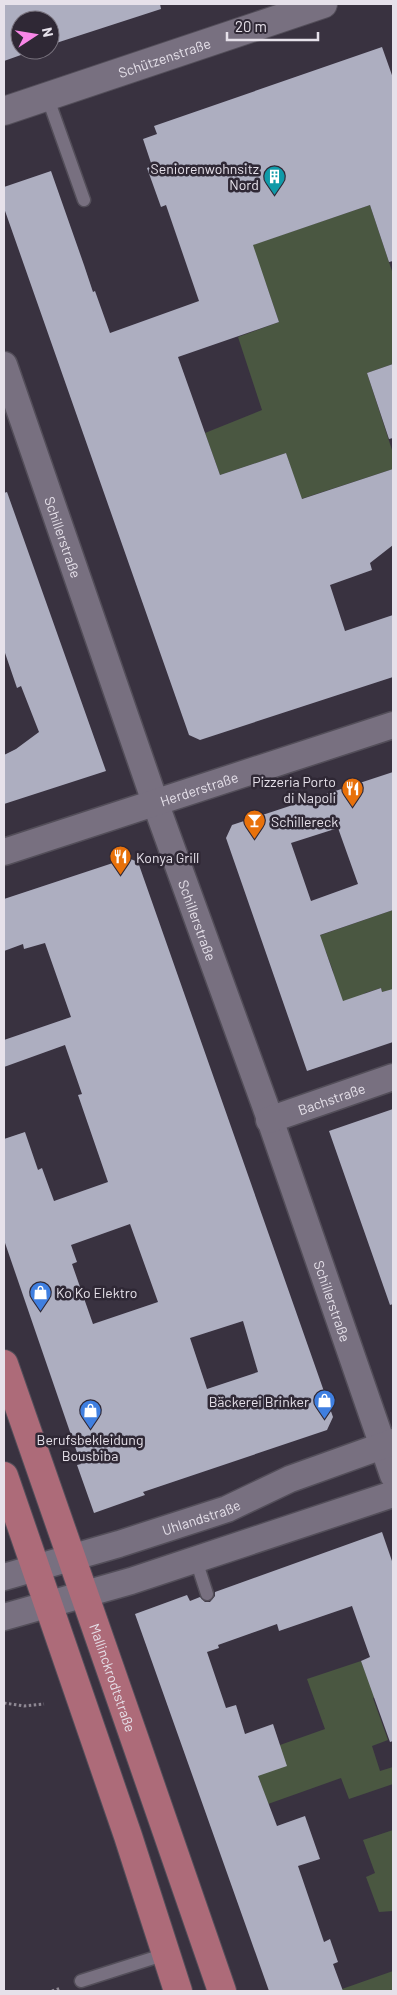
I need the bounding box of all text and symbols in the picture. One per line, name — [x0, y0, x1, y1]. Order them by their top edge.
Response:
north arrow — [10, 10, 60, 60]
scale bar — [227, 10, 318, 42]
text: 20 m — [235, 17, 267, 35]
text: N — [39, 26, 57, 39]
street label: Schützenstraße — [116, 34, 213, 81]
place label: Seniorenwohnsitz Nord — [151, 160, 259, 193]
building icon: Seniorenwohnsitz Nord — [263, 164, 287, 195]
street label: Schillerstraße — [42, 494, 85, 580]
street label: Herderstraße — [158, 768, 240, 809]
place label: Pizzeria Porto di Napoli — [252, 773, 336, 806]
restaurant icon: Pizzeria Porto di Napoli — [340, 777, 364, 808]
bar icon: Schillereck — [243, 809, 267, 840]
place label: Schillereck — [271, 813, 338, 830]
restaurant icon: Konya Grill — [108, 845, 132, 876]
place label: Konya Grill — [136, 849, 199, 866]
street label: Schillerstraße — [175, 877, 220, 963]
street label: Bachstraße — [295, 1079, 367, 1118]
street label: Schillerstraße — [311, 1258, 355, 1344]
shop icon: Ko Ko Elektro — [28, 1280, 52, 1311]
place label: Ko Ko Elektro — [56, 1284, 137, 1301]
shop icon: Bäckerei Brinker — [313, 1389, 337, 1420]
place label: Bäckerei Brinker — [209, 1393, 309, 1410]
shop icon: Berufsbekleidung Bousbiba — [78, 1399, 102, 1430]
place label: Berufsbekleidung Bousbiba — [37, 1431, 143, 1464]
street label: Uhlandstraße — [160, 1495, 243, 1538]
street label: Mallinckrodtstraße — [87, 1621, 140, 1734]

